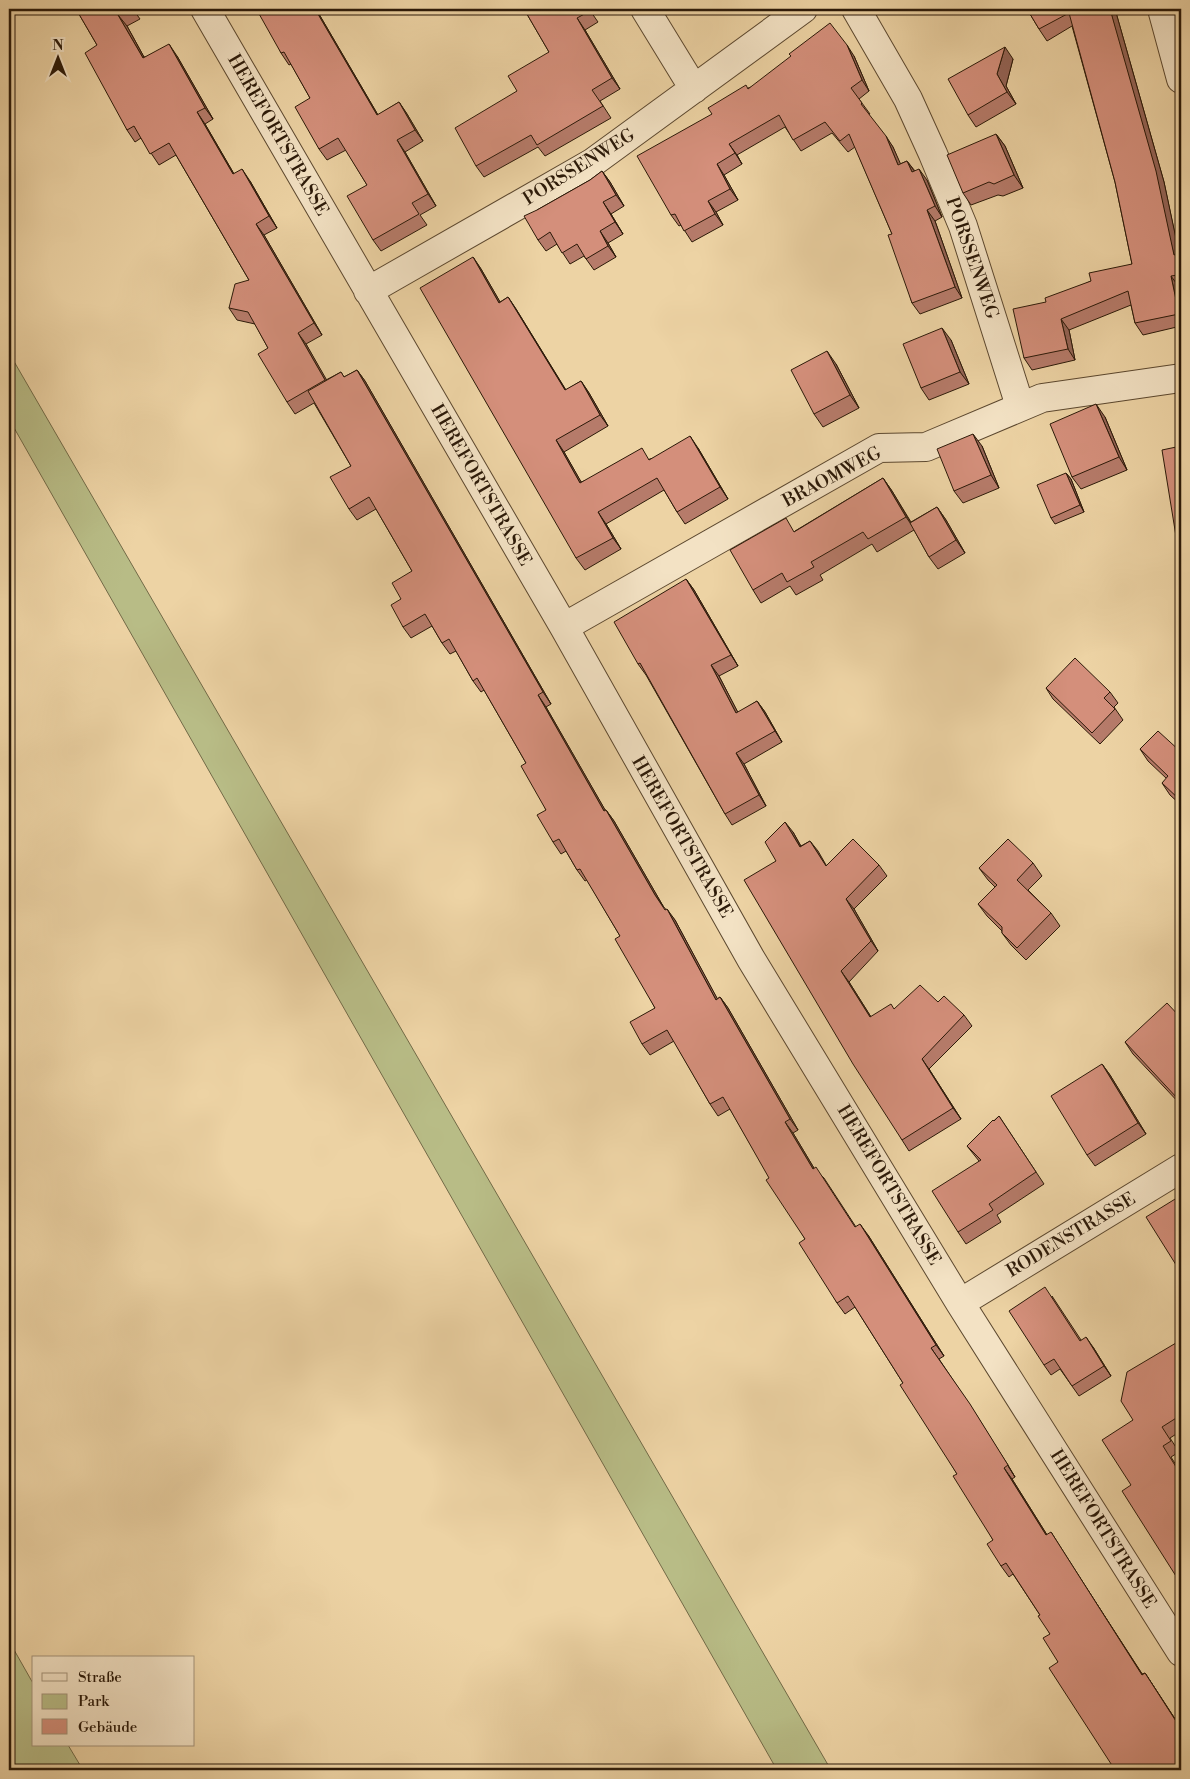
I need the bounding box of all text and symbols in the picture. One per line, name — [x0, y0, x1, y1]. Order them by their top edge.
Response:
north arrow — [32, 32, 82, 82]
text: N — [52, 37, 64, 55]
street label: HEREFORTSTRASSE — [222, 50, 334, 220]
street label: PORSSENWEG — [519, 123, 640, 211]
street label: PORSSENWEG — [940, 194, 1004, 323]
street label: HEREFORTSTRASSE — [425, 400, 537, 570]
street label: BRAOMWEG — [778, 441, 886, 513]
street label: HEREFORTSTRASSE — [626, 752, 738, 922]
street label: HEREFORTSTRASSE — [832, 1101, 946, 1269]
street label: RODENSTRASSE — [1002, 1187, 1140, 1283]
street label: HEREFORTSTRASSE — [1045, 1445, 1161, 1613]
legend — [32, 1656, 195, 1746]
text: Straße — [78, 1668, 122, 1687]
text: Park — [78, 1692, 110, 1711]
text: Gebäude — [78, 1718, 137, 1737]

